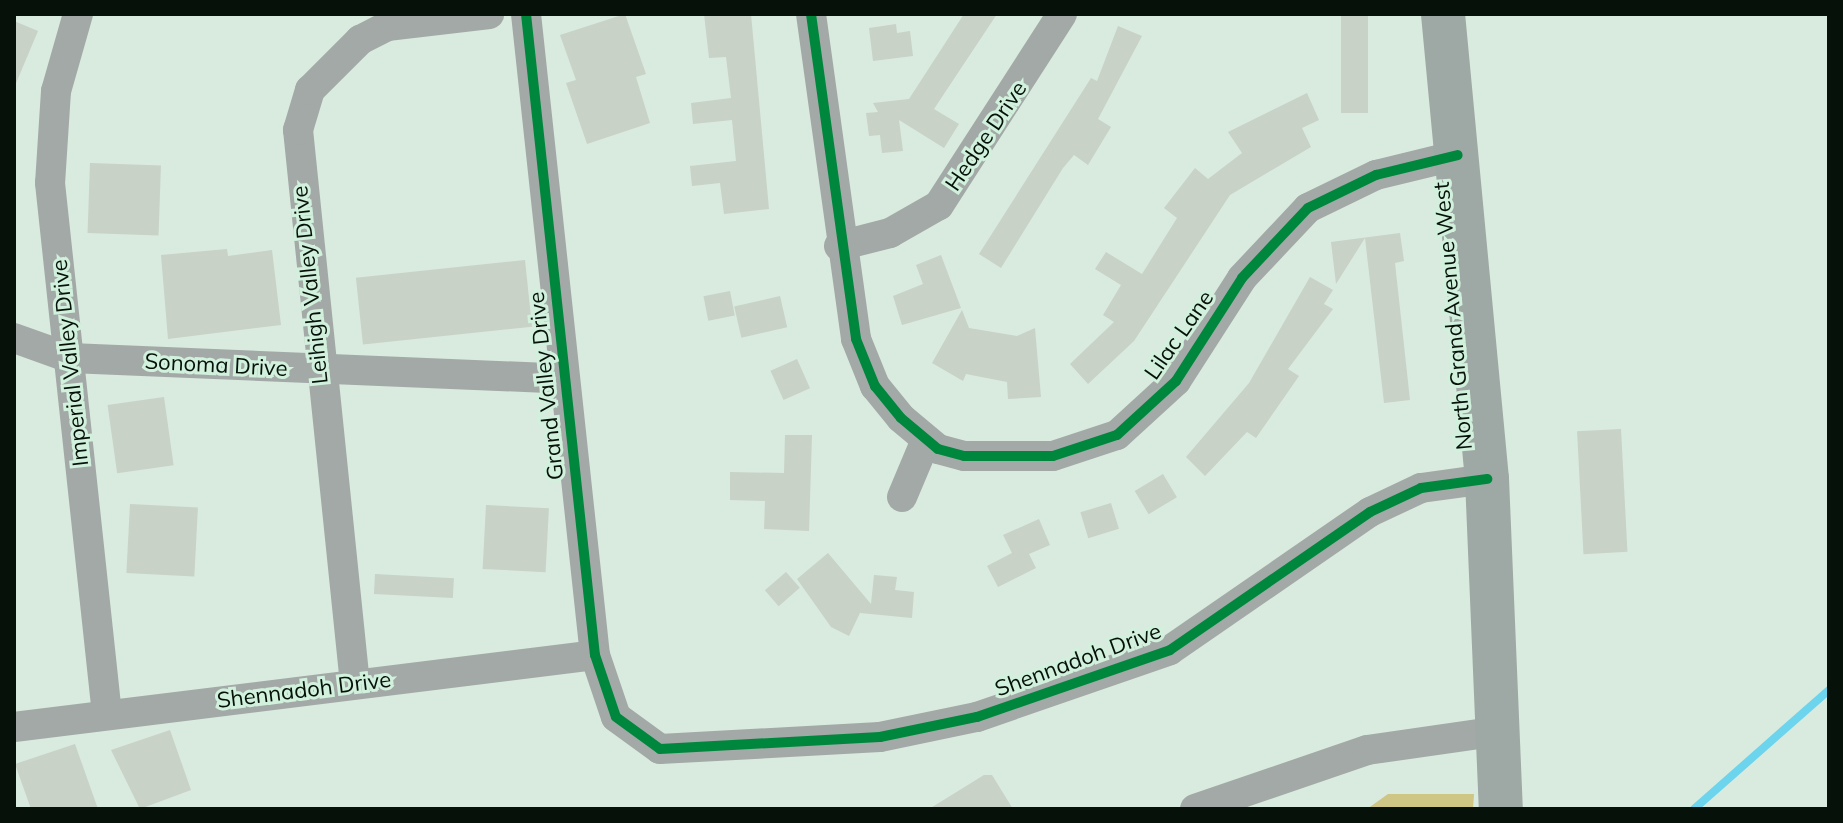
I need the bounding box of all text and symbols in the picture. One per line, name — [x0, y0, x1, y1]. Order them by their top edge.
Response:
street label: Hedge Drive — [940, 76, 1032, 196]
street label: North Grand Avenue West — [1428, 181, 1478, 451]
street label: Leihigh Valley Drive — [286, 185, 334, 385]
street label: Imperial Valley Drive — [46, 258, 94, 468]
street label: Lilac Lane — [1139, 286, 1219, 384]
street label: Grand Valley Drive — [523, 291, 569, 481]
street label: Sonoma Drive — [144, 348, 288, 382]
street label: Shennadoh Drive — [991, 618, 1165, 702]
street label: Shennadoh Drive — [215, 666, 393, 714]

